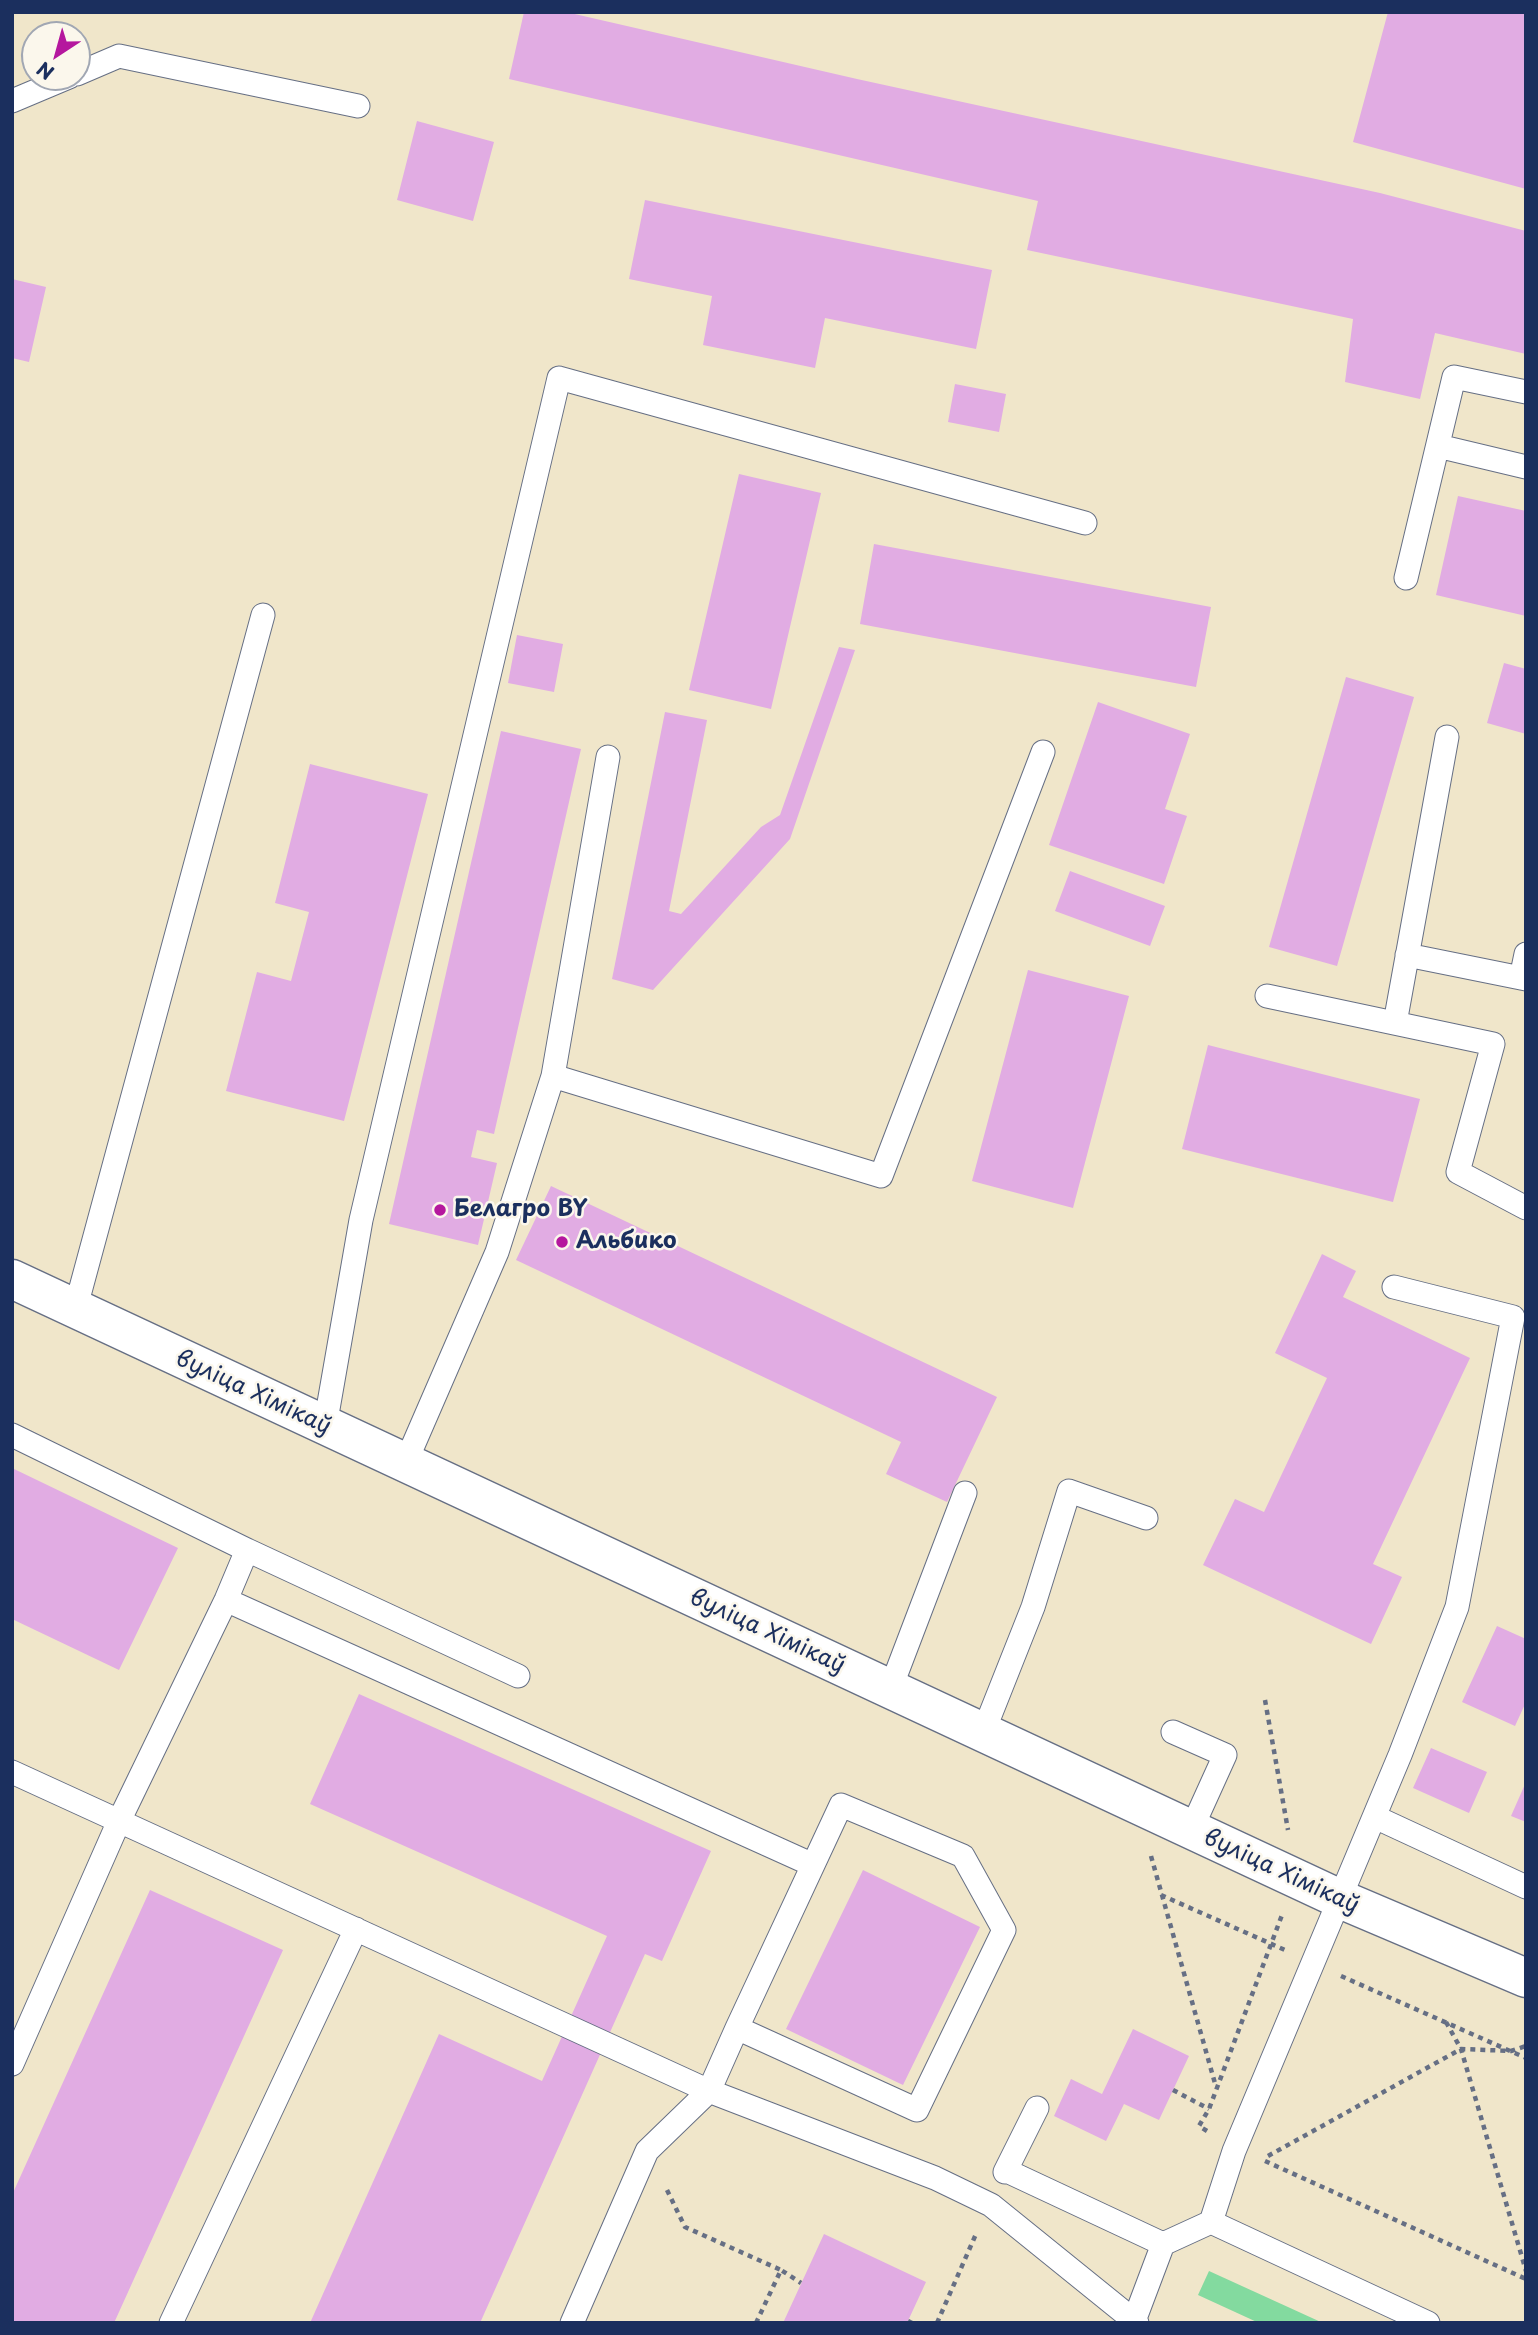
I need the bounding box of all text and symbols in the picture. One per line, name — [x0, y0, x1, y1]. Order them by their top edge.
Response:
north arrow — [21, 21, 91, 91]
text: N — [31, 56, 59, 87]
place label: Белагро BY — [454, 1196, 587, 1224]
marker: Белагро BY — [432, 1202, 448, 1218]
place label: Альбико — [576, 1228, 676, 1256]
marker: Альбико — [554, 1234, 570, 1250]
street label: вуліца Хімікаў — [171, 1345, 335, 1441]
street label: вуліца Хімікаў — [685, 1584, 849, 1680]
street label: вуліца Хімікаў — [1199, 1824, 1363, 1920]

